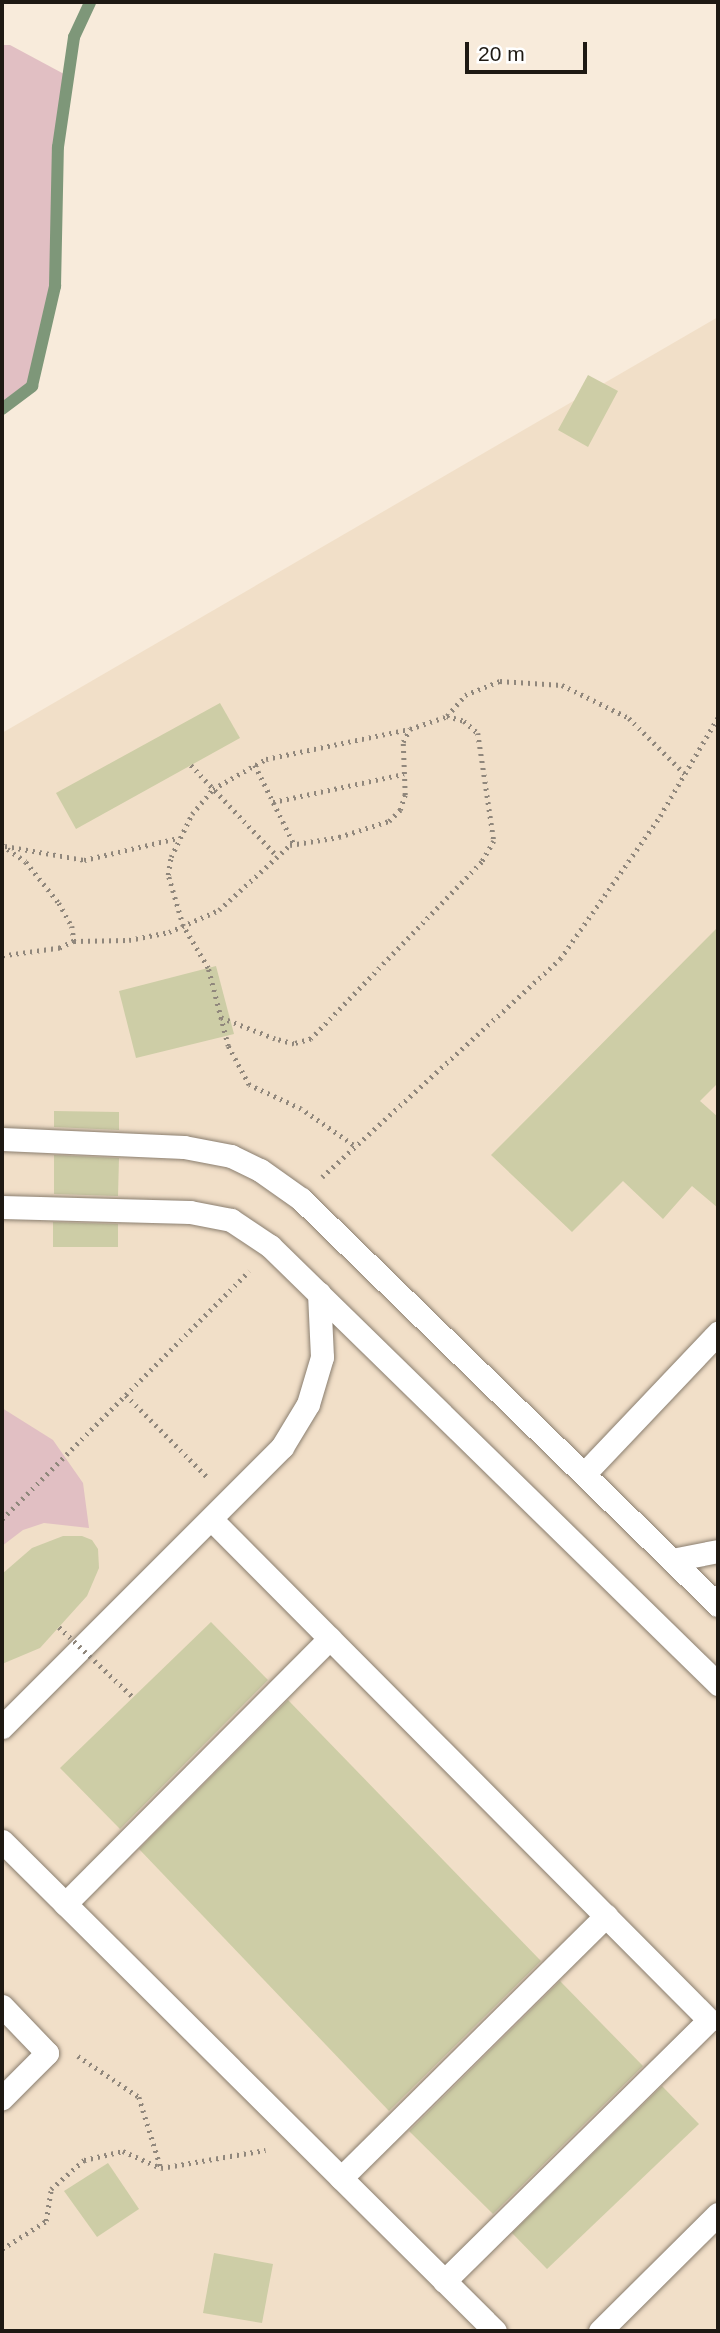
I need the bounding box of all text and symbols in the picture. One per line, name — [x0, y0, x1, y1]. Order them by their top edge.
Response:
scale bar — [468, 28, 590, 72]
text: 20 m — [478, 42, 525, 65]

